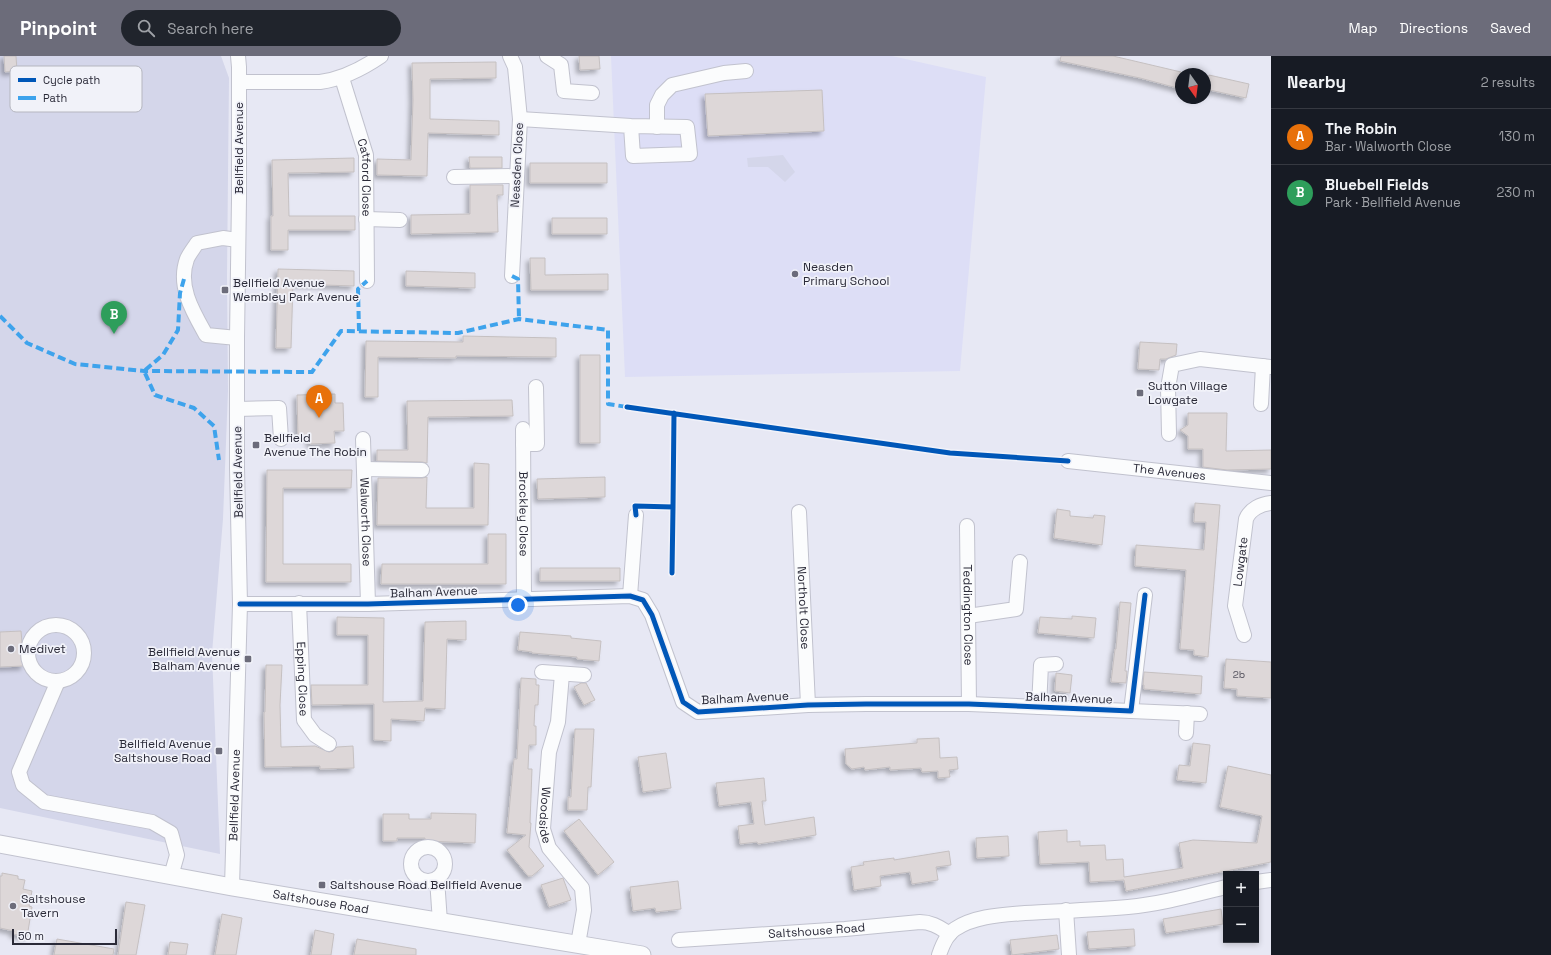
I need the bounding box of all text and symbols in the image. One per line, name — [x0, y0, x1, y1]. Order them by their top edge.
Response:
search box — [121, 10, 401, 46]
text: Pinpoint — [20, 16, 97, 41]
icon: search — [135, 17, 157, 39]
text: Search here — [167, 19, 254, 38]
text: Map — [1348, 19, 1378, 37]
text: Directions — [1400, 19, 1468, 37]
text: Saved — [1490, 19, 1531, 37]
legend — [10, 66, 142, 112]
north arrow — [1175, 68, 1211, 104]
text: Nearby — [1287, 71, 1346, 93]
text: Cycle path — [43, 73, 100, 87]
text: 2 results — [1481, 74, 1535, 91]
text: Path — [43, 91, 67, 105]
street label: Bellfield Avenue — [231, 102, 247, 194]
text: The Robin — [1325, 119, 1397, 138]
street label: Neasden Close — [507, 122, 527, 208]
text: A — [1296, 128, 1304, 145]
text: 130 m — [1499, 128, 1535, 145]
street label: Catford Close — [353, 136, 374, 217]
text: Bar · Walworth Close — [1325, 138, 1452, 155]
text: Bluebell Fields — [1325, 175, 1429, 194]
text: B — [1296, 184, 1304, 201]
text: 230 m — [1497, 184, 1535, 201]
text: Park · Bellfield Avenue — [1325, 194, 1461, 211]
place label: Neasden Primary School — [803, 259, 890, 289]
marker: Neasden Primary School — [790, 269, 800, 279]
place label: Bellfield Avenue Wembley Park Avenue — [233, 275, 359, 305]
marker: Bellfield Avenue Wembley Park Avenue — [220, 285, 230, 295]
pin: B — [101, 301, 127, 334]
place label: Sutton Village Lowgate — [1148, 378, 1228, 408]
pin: A — [306, 385, 332, 418]
marker: Sutton Village Lowgate — [1135, 388, 1145, 398]
street label: Bellfield Avenue — [229, 426, 247, 518]
place label: Bellfield Avenue The Robin — [264, 430, 367, 460]
marker: Bellfield Avenue The Robin — [251, 440, 261, 450]
street label: The Avenues — [1132, 460, 1207, 484]
street label: Brockley Close — [515, 471, 532, 557]
street label: Walworth Close — [356, 477, 375, 567]
street label: Lowgate — [1230, 536, 1252, 588]
street label: Teddington Close — [959, 564, 977, 666]
street label: Northolt Close — [794, 566, 813, 650]
street label: Balham Avenue — [390, 582, 478, 602]
your location — [508, 595, 528, 615]
place label: Medivet — [19, 641, 66, 657]
street label: Epping Close — [293, 641, 312, 717]
marker: Medivet — [6, 644, 16, 654]
place label: Bellfield Avenue Balham Avenue — [148, 644, 240, 674]
marker: Bellfield Avenue Balham Avenue — [243, 654, 253, 664]
house number: 2b — [1233, 668, 1245, 681]
street label: Balham Avenue — [701, 688, 789, 708]
street label: Balham Avenue — [1025, 688, 1113, 708]
place label: Bellfield Avenue Saltshouse Road — [114, 736, 211, 766]
marker: Bellfield Avenue Saltshouse Road — [214, 746, 224, 756]
street label: Bellfield Avenue — [225, 749, 244, 841]
street label: Woodside — [535, 786, 555, 846]
map controls — [1223, 871, 1259, 943]
button: + — [1223, 871, 1259, 907]
place label: Saltshouse Road Bellfield Avenue — [330, 877, 522, 893]
marker: Saltshouse Road Bellfield Avenue — [317, 880, 327, 890]
street label: Saltshouse Road — [272, 886, 370, 918]
place label: Saltshouse Tavern — [21, 891, 86, 921]
marker: Saltshouse Tavern — [8, 901, 18, 911]
button: − — [1223, 907, 1259, 943]
street label: Saltshouse Road — [768, 919, 866, 942]
scale bar — [12, 927, 117, 946]
text: 50 m — [18, 929, 44, 943]

